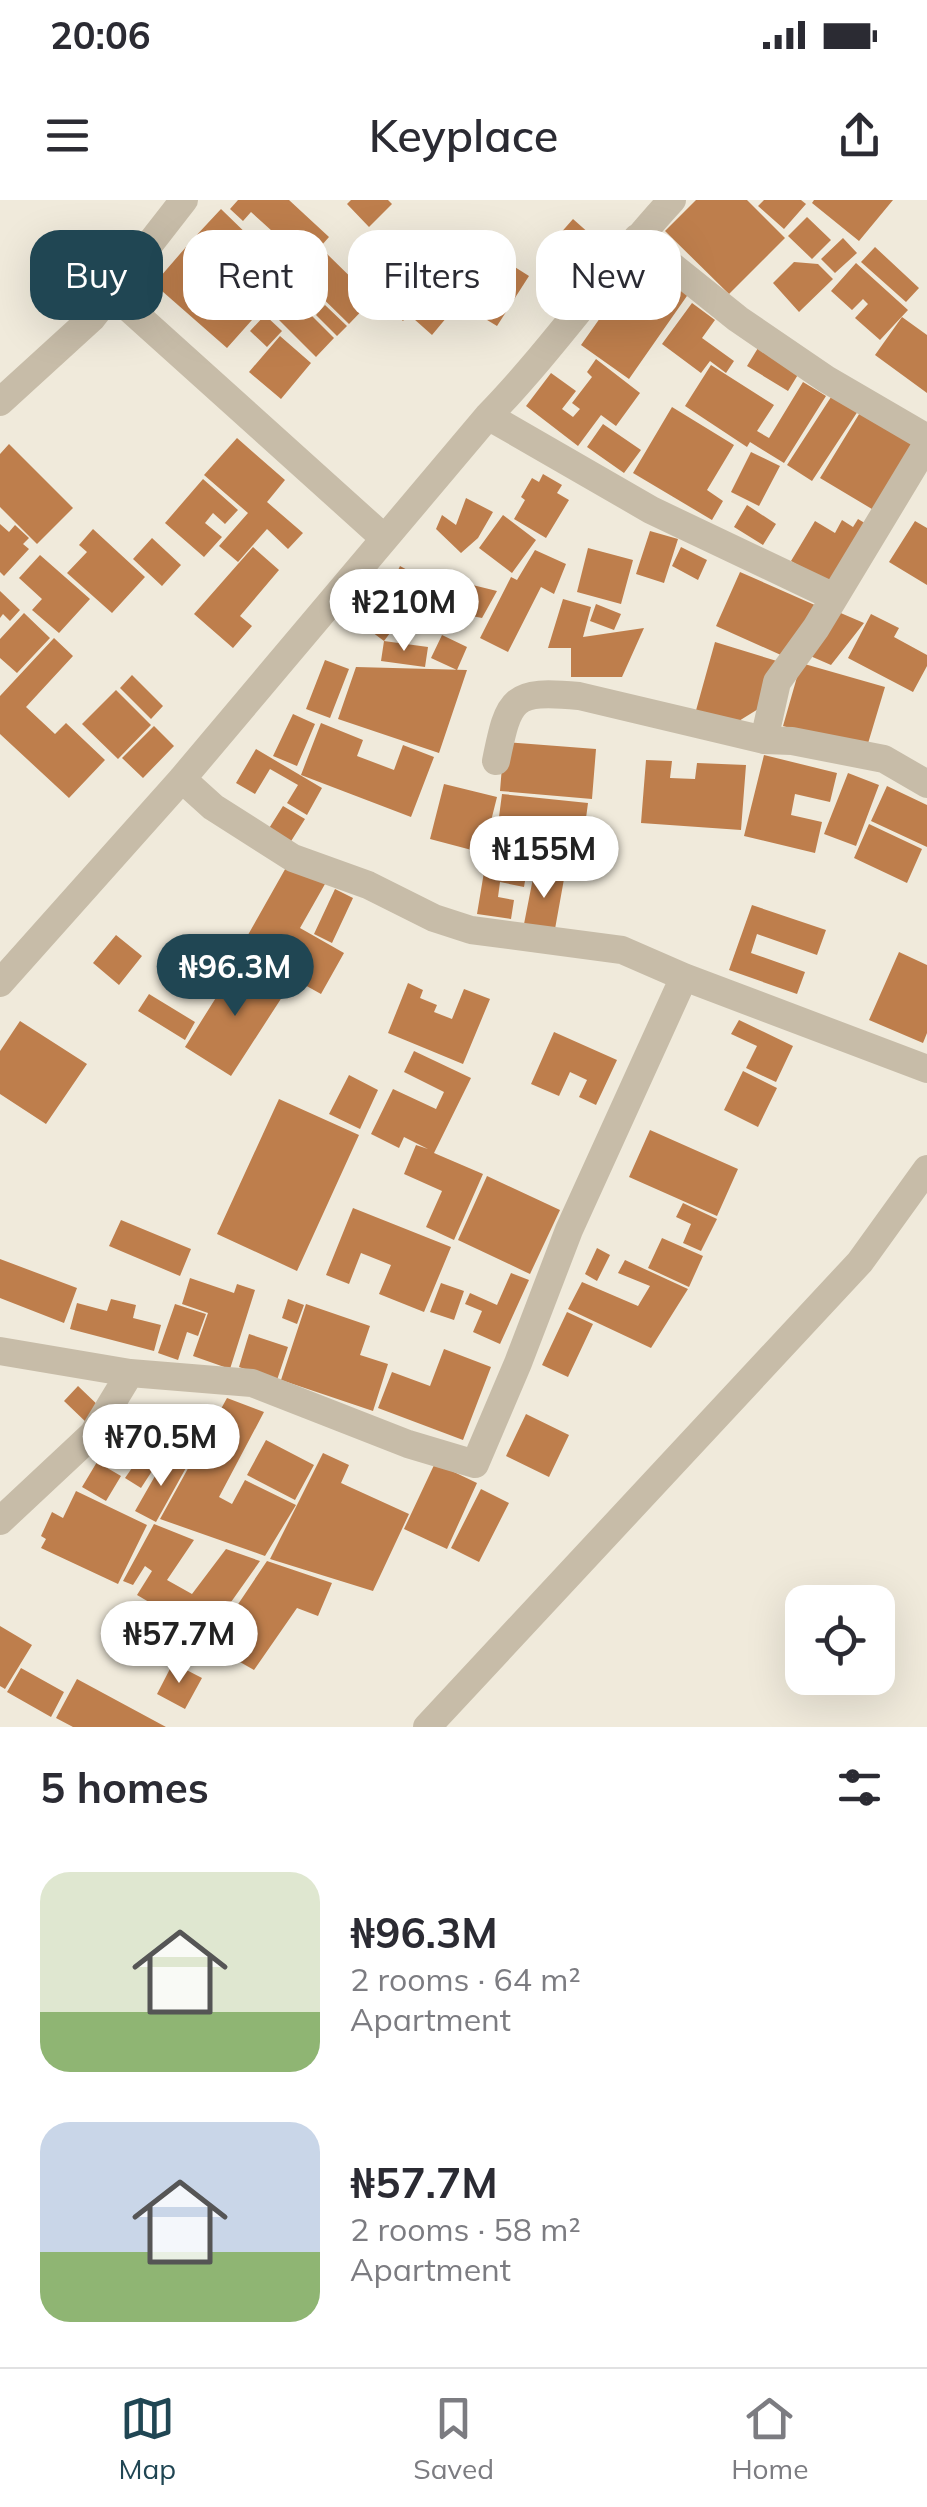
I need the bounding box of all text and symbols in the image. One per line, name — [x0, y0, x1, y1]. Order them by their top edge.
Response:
text: 20:06 — [50, 11, 151, 59]
text: Keyplace — [369, 107, 558, 163]
icon: menu — [40, 108, 95, 163]
icon: share — [832, 108, 887, 163]
chip: Buy — [30, 230, 163, 320]
chip: Rent — [183, 230, 328, 320]
chip: Filters — [348, 230, 516, 320]
chip: New — [536, 230, 681, 320]
pin: ₦210M — [334, 569, 474, 654]
text: ₦210M — [352, 581, 456, 621]
pin: ₦155M — [474, 816, 614, 901]
text: ₦155M — [492, 828, 596, 868]
pin: ₦96.3M — [154, 934, 316, 1019]
text: ₦96.3M — [179, 946, 291, 986]
pin: ₦70.5M — [80, 1404, 242, 1489]
text: ₦70.5M — [105, 1416, 217, 1456]
map controls — [785, 1585, 895, 1695]
button: locate — [785, 1585, 895, 1695]
pin: ₦57.7M — [98, 1601, 260, 1686]
text: ₦57.7M — [123, 1613, 235, 1653]
icon: filters — [832, 1760, 887, 1815]
text: 5 homes — [40, 1761, 209, 1814]
text: ₦96.3M — [350, 1906, 498, 1959]
icon: home — [120, 1912, 240, 2032]
text: 2 rooms · 64 m² — [350, 1959, 581, 1999]
text: Apartment — [350, 1999, 511, 2039]
text: ₦57.7M — [350, 2156, 498, 2209]
icon: home — [120, 2162, 240, 2282]
text: 2 rooms · 58 m² — [350, 2209, 581, 2249]
text: Apartment — [350, 2249, 511, 2289]
tab: Map — [119, 2391, 176, 2486]
tab: Saved — [413, 2391, 494, 2486]
tab: Home — [731, 2391, 808, 2486]

